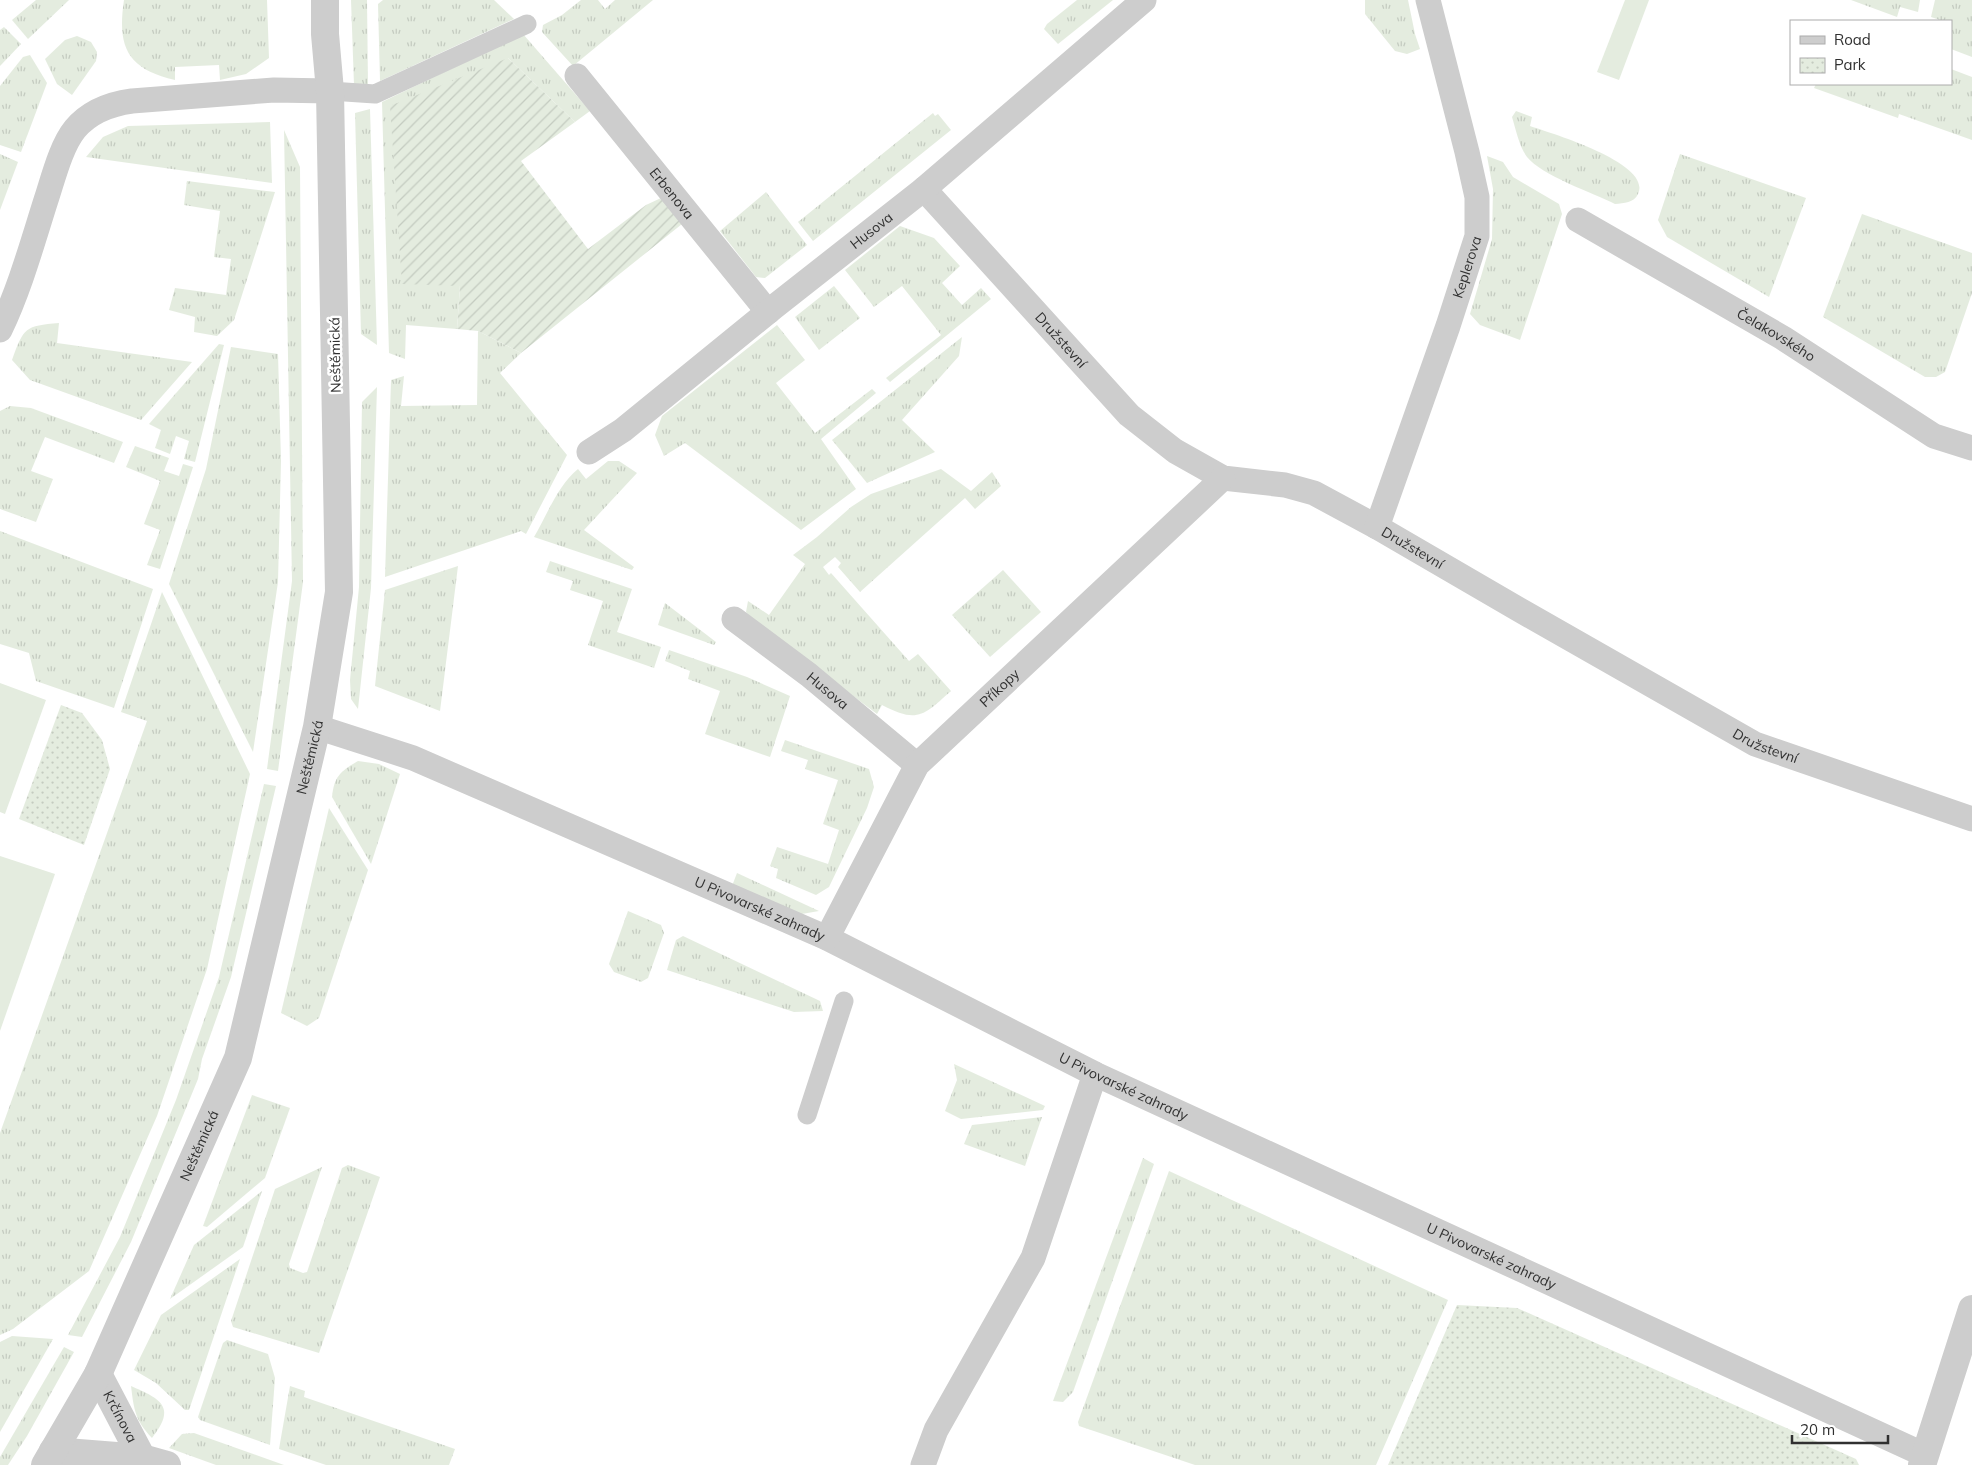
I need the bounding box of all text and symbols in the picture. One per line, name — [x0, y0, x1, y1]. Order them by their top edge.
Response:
legend — [1790, 20, 1952, 85]
text: Road — [1834, 30, 1871, 49]
text: Park — [1834, 55, 1866, 74]
street label: Erbenova — [646, 164, 698, 223]
street label: Husova — [846, 208, 896, 253]
street label: Keplerova — [1449, 234, 1485, 301]
street label: Čelakovského — [1734, 304, 1819, 366]
street label: Družstevní — [1031, 308, 1091, 372]
street label: Neštěmická — [325, 317, 345, 393]
street label: Družstevní — [1378, 523, 1448, 573]
street label: Příkopy — [976, 664, 1024, 711]
street label: Husova — [803, 668, 852, 713]
street label: Neštěmická — [292, 719, 327, 796]
street label: Družstevní — [1730, 724, 1801, 767]
street label: U Pivovarské zahrady — [692, 872, 828, 945]
street label: U Pivovarské zahrady — [1056, 1048, 1192, 1125]
street label: Neštěmická — [176, 1107, 223, 1184]
street label: U Pivovarské zahrady — [1424, 1218, 1560, 1294]
street label: Krčínova — [99, 1388, 141, 1445]
scale bar — [1792, 1412, 1888, 1444]
text: 20 m — [1800, 1420, 1835, 1439]

